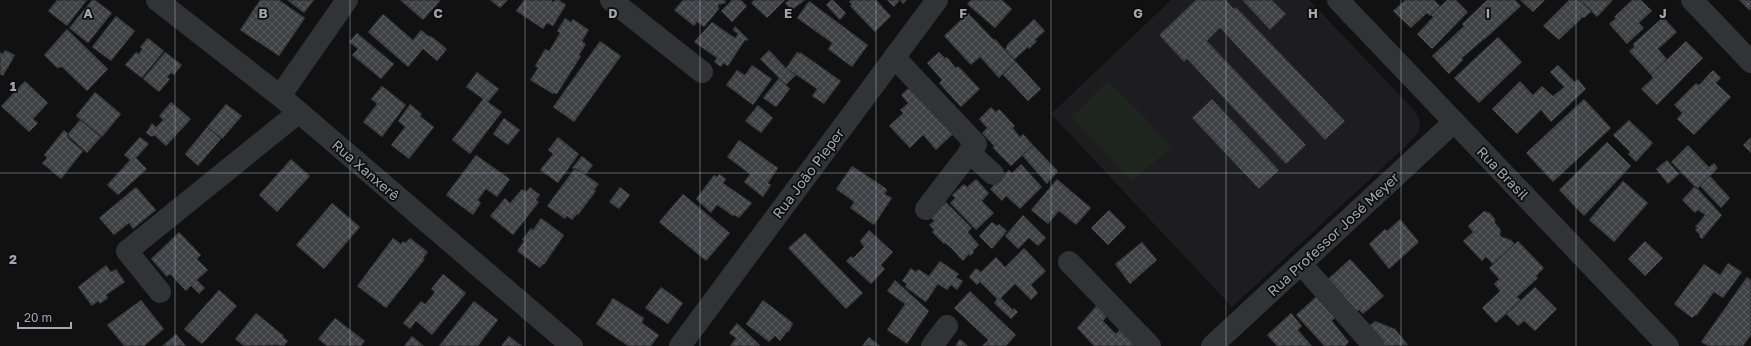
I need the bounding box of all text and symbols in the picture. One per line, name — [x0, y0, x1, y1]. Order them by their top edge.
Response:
text: A — [83, 5, 93, 21]
text: B — [258, 5, 268, 21]
text: C — [433, 5, 443, 21]
text: D — [608, 5, 618, 21]
text: E — [784, 5, 792, 21]
text: F — [959, 5, 967, 21]
text: G — [1133, 5, 1143, 21]
text: H — [1308, 5, 1318, 21]
text: I — [1486, 5, 1490, 21]
text: J — [1659, 5, 1667, 21]
text: 1 — [10, 78, 17, 94]
street label: Rua João Pieper — [769, 124, 848, 221]
street label: Rua Xanxerê — [329, 136, 403, 204]
street label: Rua Brasil — [1473, 143, 1533, 203]
street label: Rua Professor José Meyer — [1264, 168, 1403, 299]
text: 2 — [9, 251, 17, 267]
scale bar — [18, 304, 71, 330]
text: 20 m — [24, 310, 52, 325]

